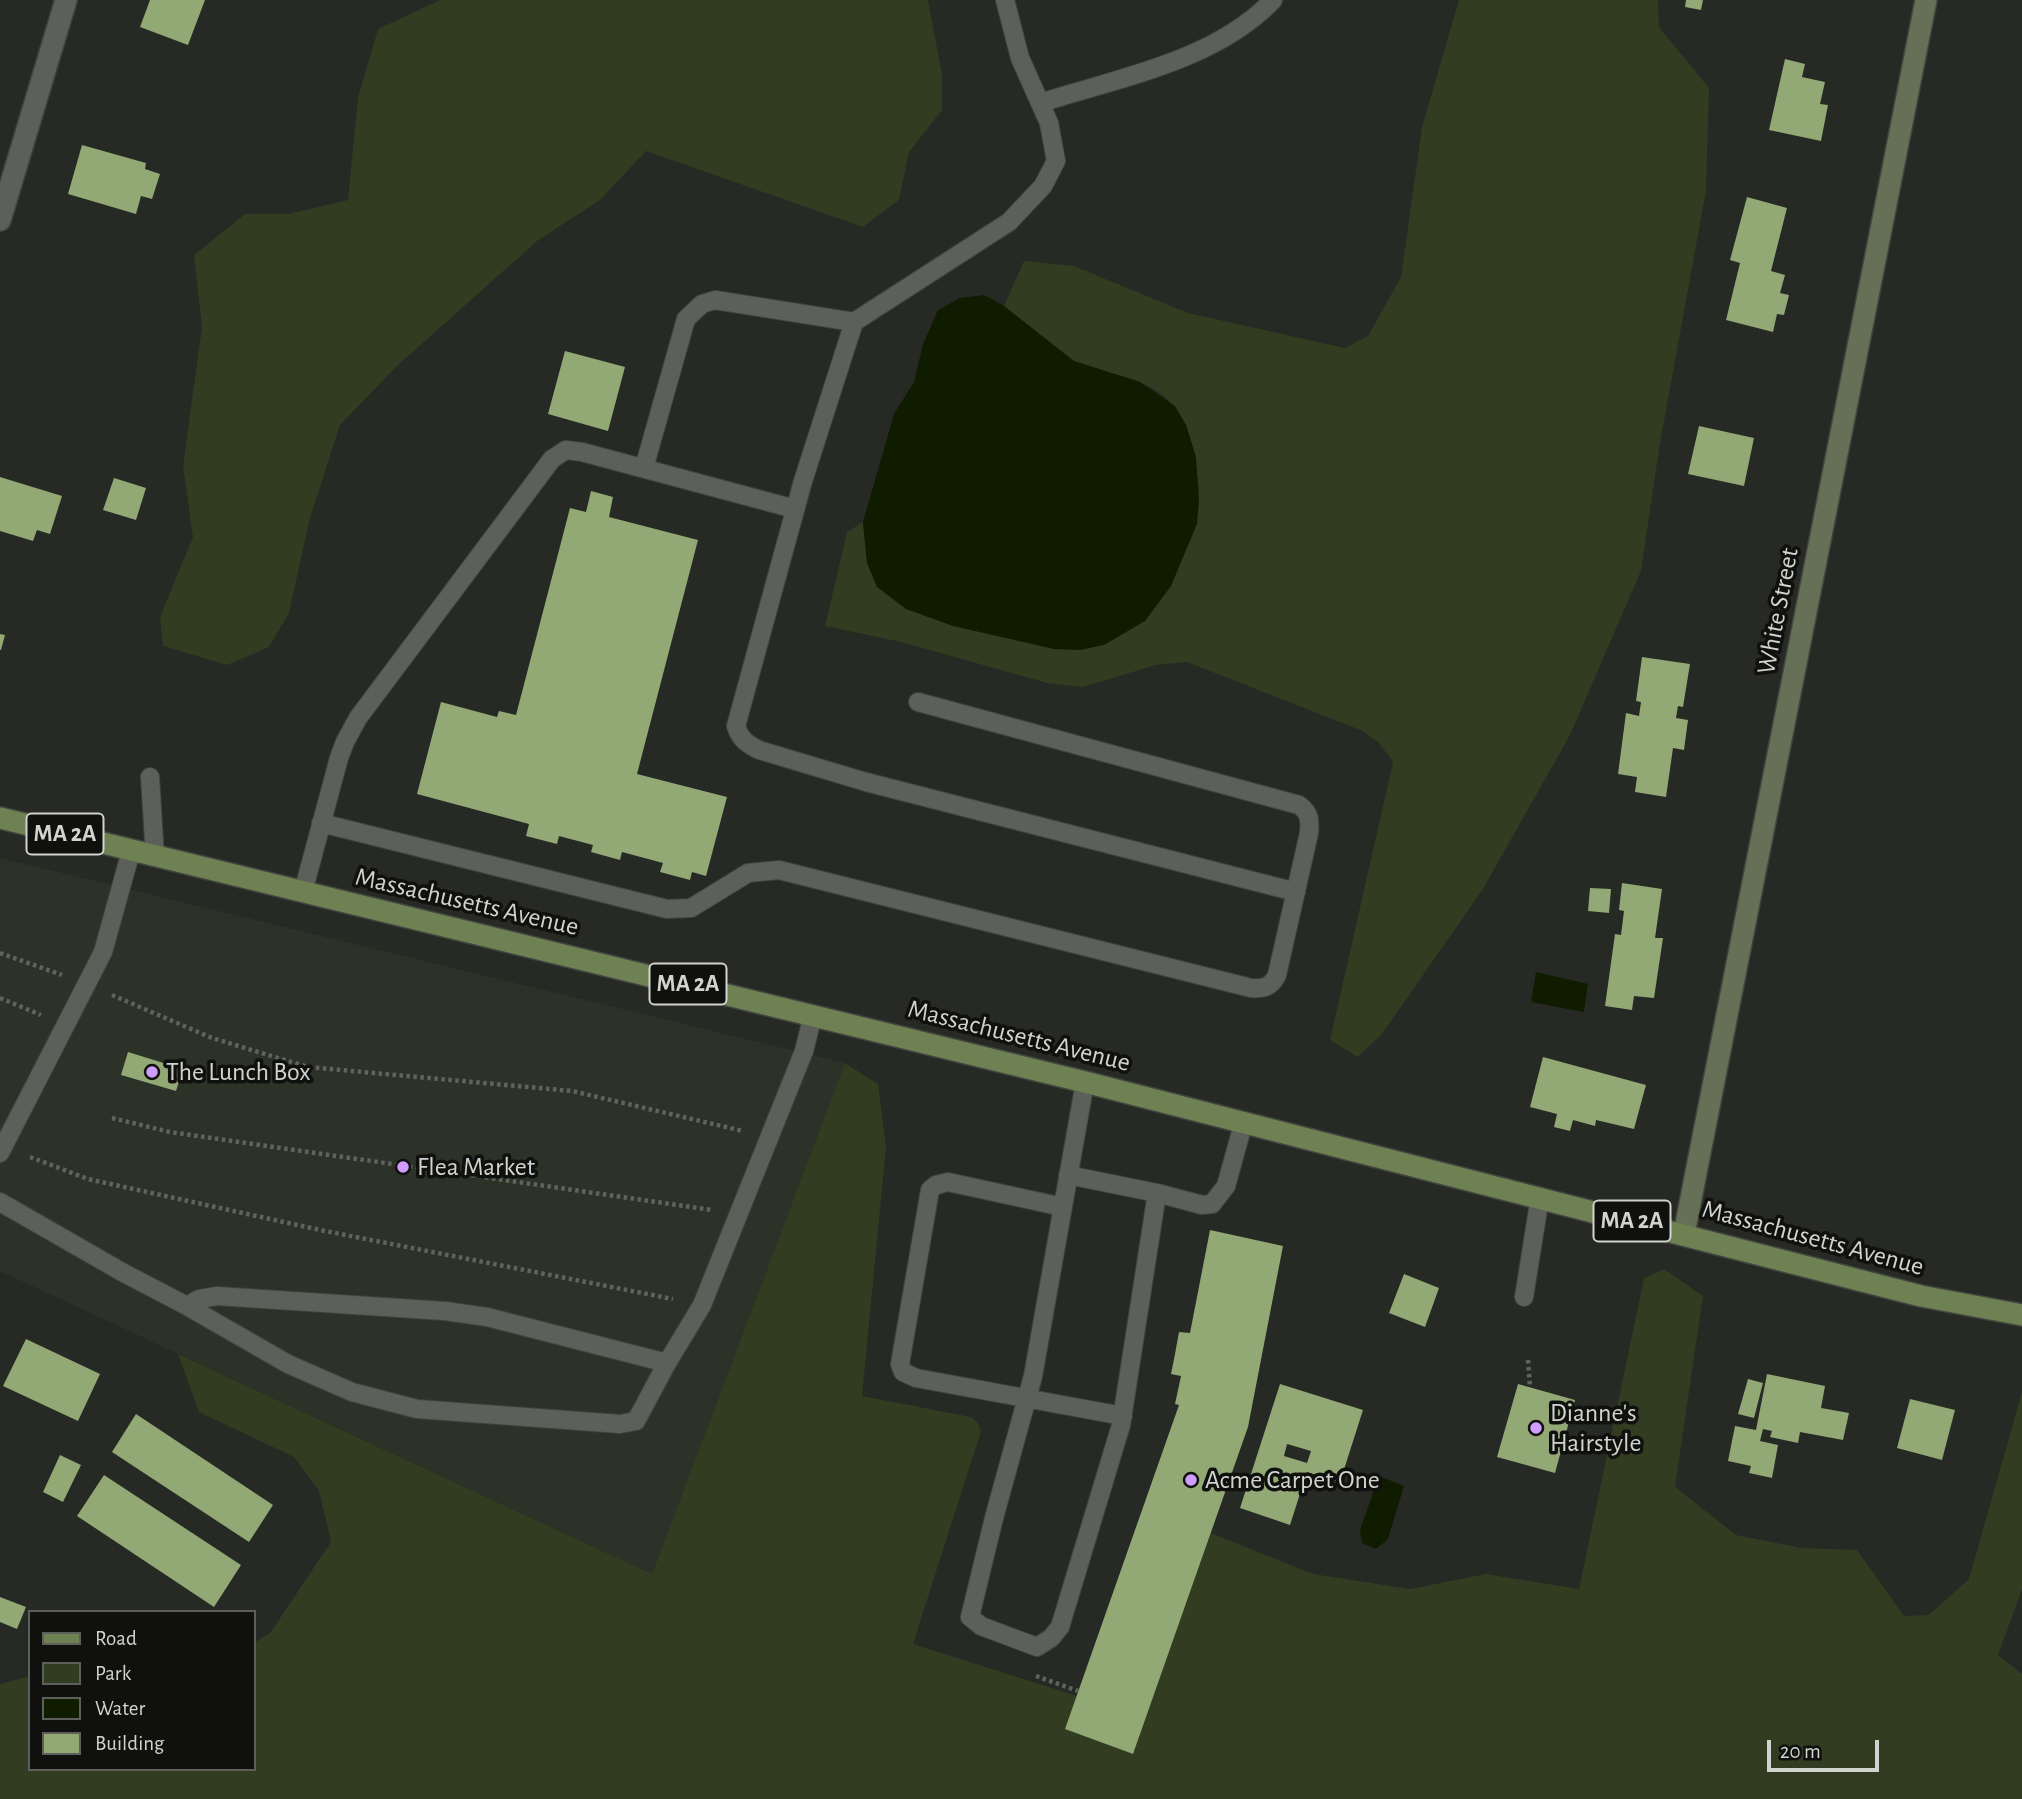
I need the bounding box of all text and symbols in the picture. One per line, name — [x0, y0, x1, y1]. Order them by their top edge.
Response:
street label: White Street — [1750, 545, 1806, 677]
road number: MA 2A — [27, 814, 104, 854]
street label: Massachusetts Avenue — [352, 861, 582, 943]
road number: MA 2A — [650, 964, 726, 1004]
street label: Massachusetts Avenue — [905, 993, 1133, 1079]
place label: The Lunch Box — [166, 1056, 311, 1088]
marker: The Lunch Box — [144, 1064, 160, 1080]
place label: Flea Market — [417, 1151, 535, 1183]
marker: Flea Market — [395, 1159, 411, 1175]
street label: Massachusetts Avenue — [1699, 1193, 1927, 1283]
road number: MA 2A — [1594, 1200, 1670, 1241]
place label: Dianne's Hairstyle — [1550, 1397, 1641, 1458]
marker: Dianne's Hairstyle — [1528, 1420, 1544, 1436]
place label: Acme Carpet One — [1205, 1464, 1380, 1496]
marker: Acme Carpet One — [1183, 1472, 1199, 1488]
legend — [28, 1610, 256, 1771]
text: Road — [95, 1628, 137, 1649]
text: Park — [95, 1663, 131, 1684]
text: Water — [95, 1698, 145, 1719]
scale bar — [1770, 1726, 1882, 1770]
text: Building — [95, 1733, 164, 1754]
text: 20 m — [1780, 1741, 1821, 1762]

